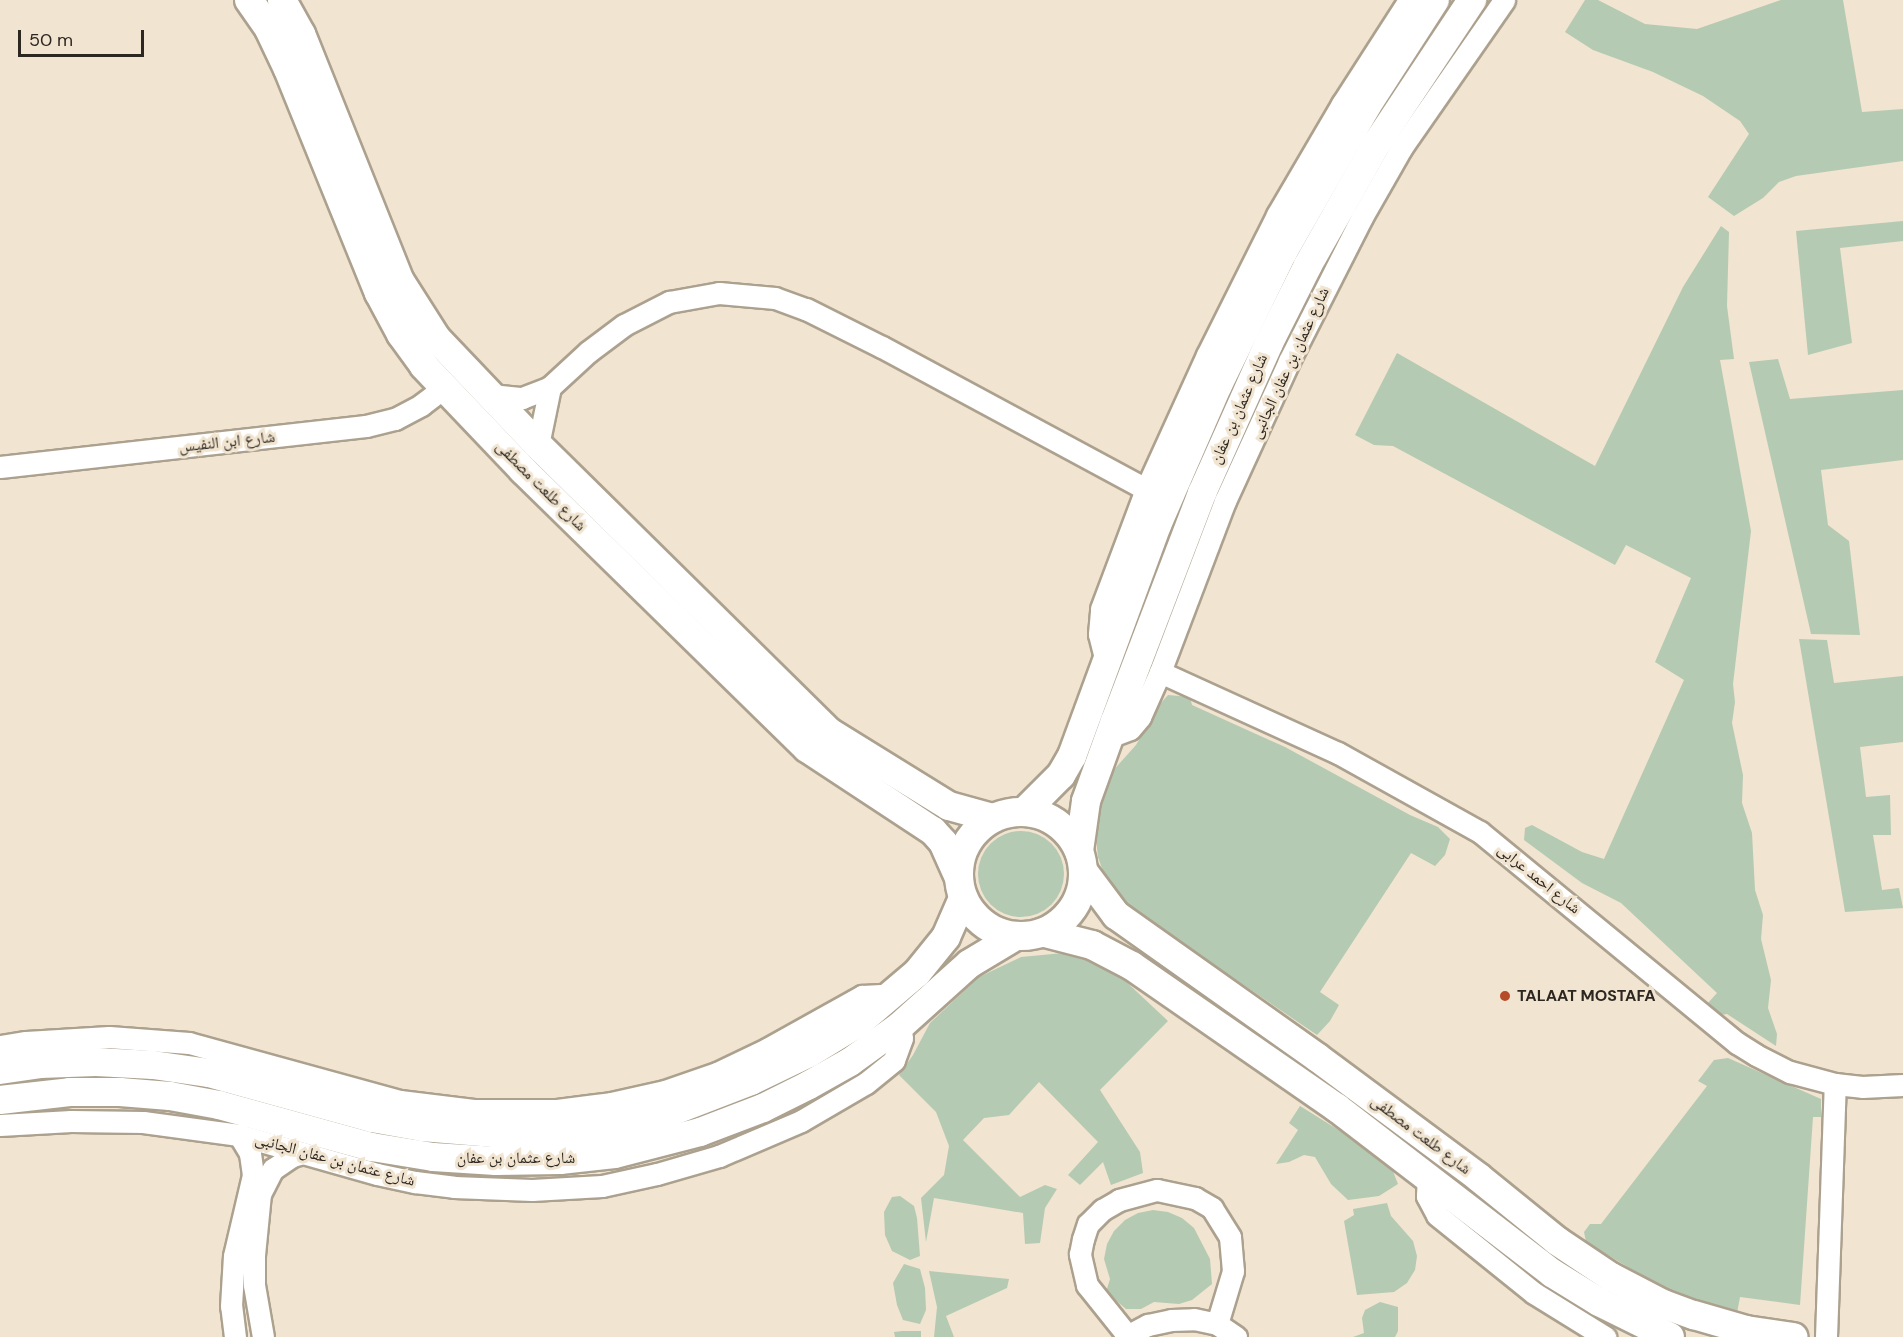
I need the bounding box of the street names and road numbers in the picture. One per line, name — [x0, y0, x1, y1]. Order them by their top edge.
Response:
street label: شارع عثمان بن عفان الجانبى — [1246, 284, 1334, 442]
street label: شارع عثمان بن عفان — [1206, 351, 1272, 467]
street label: شارع ابن النفيس — [178, 427, 276, 457]
street label: شارع طلعت مصطفى — [492, 437, 590, 535]
street label: شارع احمد عرابى — [1494, 840, 1584, 918]
street label: شارع طلعت مصطفى — [1367, 1091, 1475, 1179]
street label: شارع عثمان بن عفان الجانبى — [253, 1129, 417, 1191]
street label: شارع عثمان بن عفان — [457, 1148, 575, 1168]

